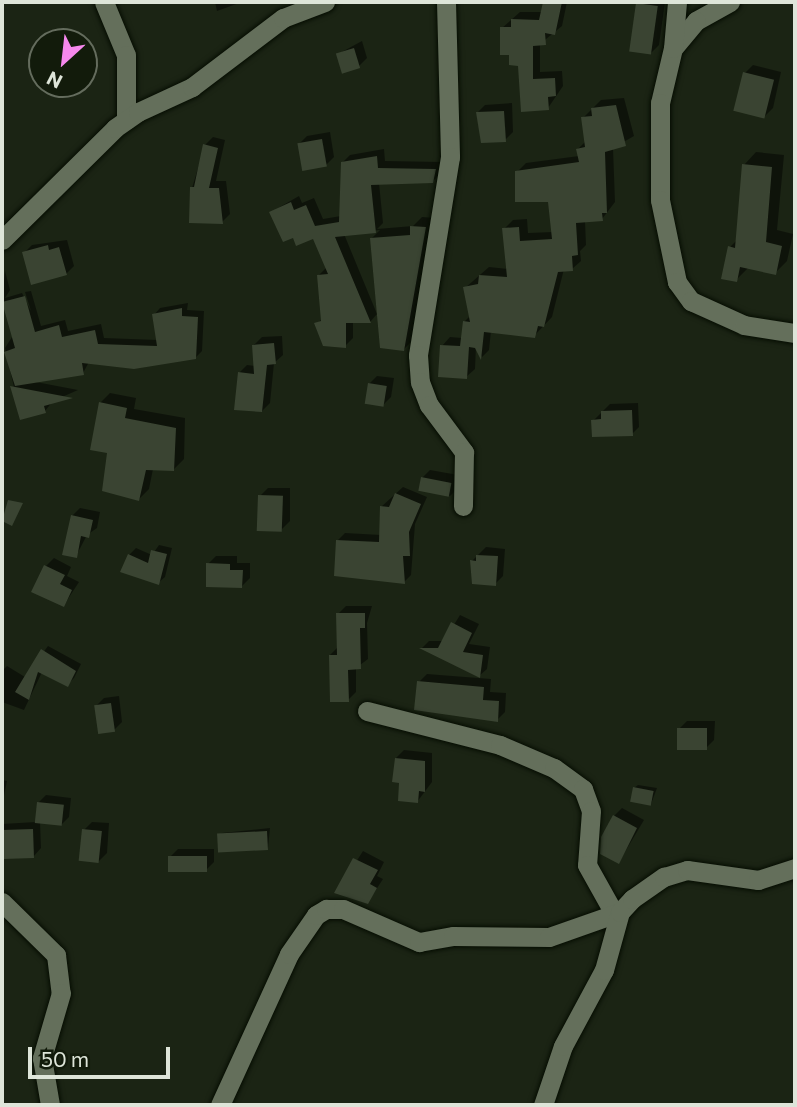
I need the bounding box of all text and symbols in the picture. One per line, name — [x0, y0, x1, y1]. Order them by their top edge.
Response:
north arrow — [28, 28, 98, 98]
text: N — [43, 67, 66, 94]
scale bar — [32, 1034, 173, 1078]
text: 50 m — [41, 1046, 89, 1071]

